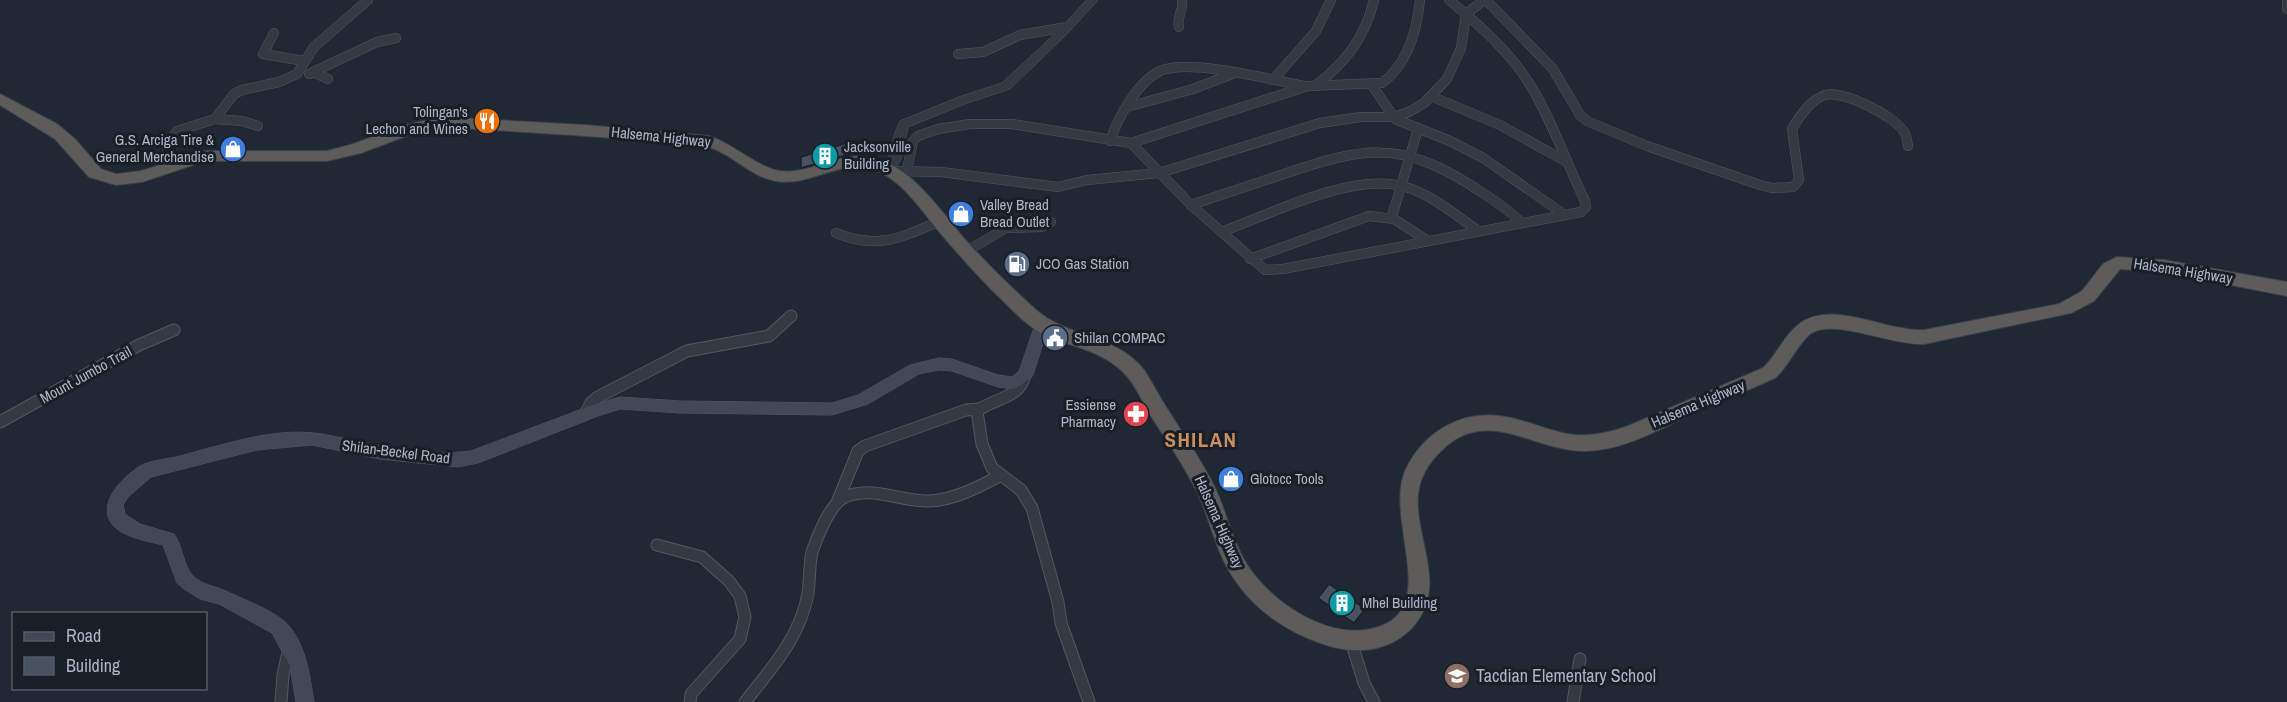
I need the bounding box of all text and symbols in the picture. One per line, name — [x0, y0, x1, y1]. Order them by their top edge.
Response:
place label: Tolingan's Lechon and Wines — [365, 101, 468, 139]
restaurant icon: Tolingan's Lechon and Wines — [472, 106, 502, 136]
street label: Halsema Highway — [610, 121, 713, 152]
place label: G.S. Arciga Tire & General Merchandise — [96, 129, 215, 167]
shop icon: G.S. Arciga Tire & General Merchandise — [218, 134, 248, 164]
place label: Jacksonville Building — [844, 136, 911, 174]
building icon: Jacksonville Building — [810, 141, 840, 171]
place label: Valley Bread Bread Outlet — [980, 194, 1050, 232]
shop icon: Valley Bread Bread Outlet — [946, 199, 976, 229]
fuel station icon: JCO Gas Station — [1002, 249, 1032, 279]
street label: Halsema Highway — [2132, 252, 2235, 289]
place label: JCO Gas Station — [1036, 253, 1129, 274]
public building icon: Shilan COMPAC — [1040, 323, 1070, 353]
place label: Shilan COMPAC — [1074, 327, 1166, 348]
street label: Mount Jumbo Trail — [36, 341, 135, 408]
street label: Halsema Highway — [1648, 374, 1749, 433]
place label: Essiense Pharmacy — [1061, 394, 1117, 432]
pharmacy icon: Essiense Pharmacy — [1121, 399, 1151, 429]
district label: SHILAN — [1164, 425, 1238, 454]
street label: Shilan-Beckel Road — [341, 434, 451, 469]
shop icon: Glotocc Tools — [1216, 464, 1246, 494]
place label: Glotocc Tools — [1250, 468, 1324, 489]
street label: Halsema Highway — [1190, 472, 1250, 572]
building icon: Mhel Building — [1327, 588, 1357, 618]
place label: Mhel Building — [1362, 592, 1437, 613]
legend — [12, 612, 207, 690]
text: Road — [66, 623, 101, 648]
text: Building — [66, 653, 121, 678]
school or university icon: Tacdian Elementary School — [1442, 661, 1472, 691]
place label: Tacdian Elementary School — [1476, 663, 1656, 688]

